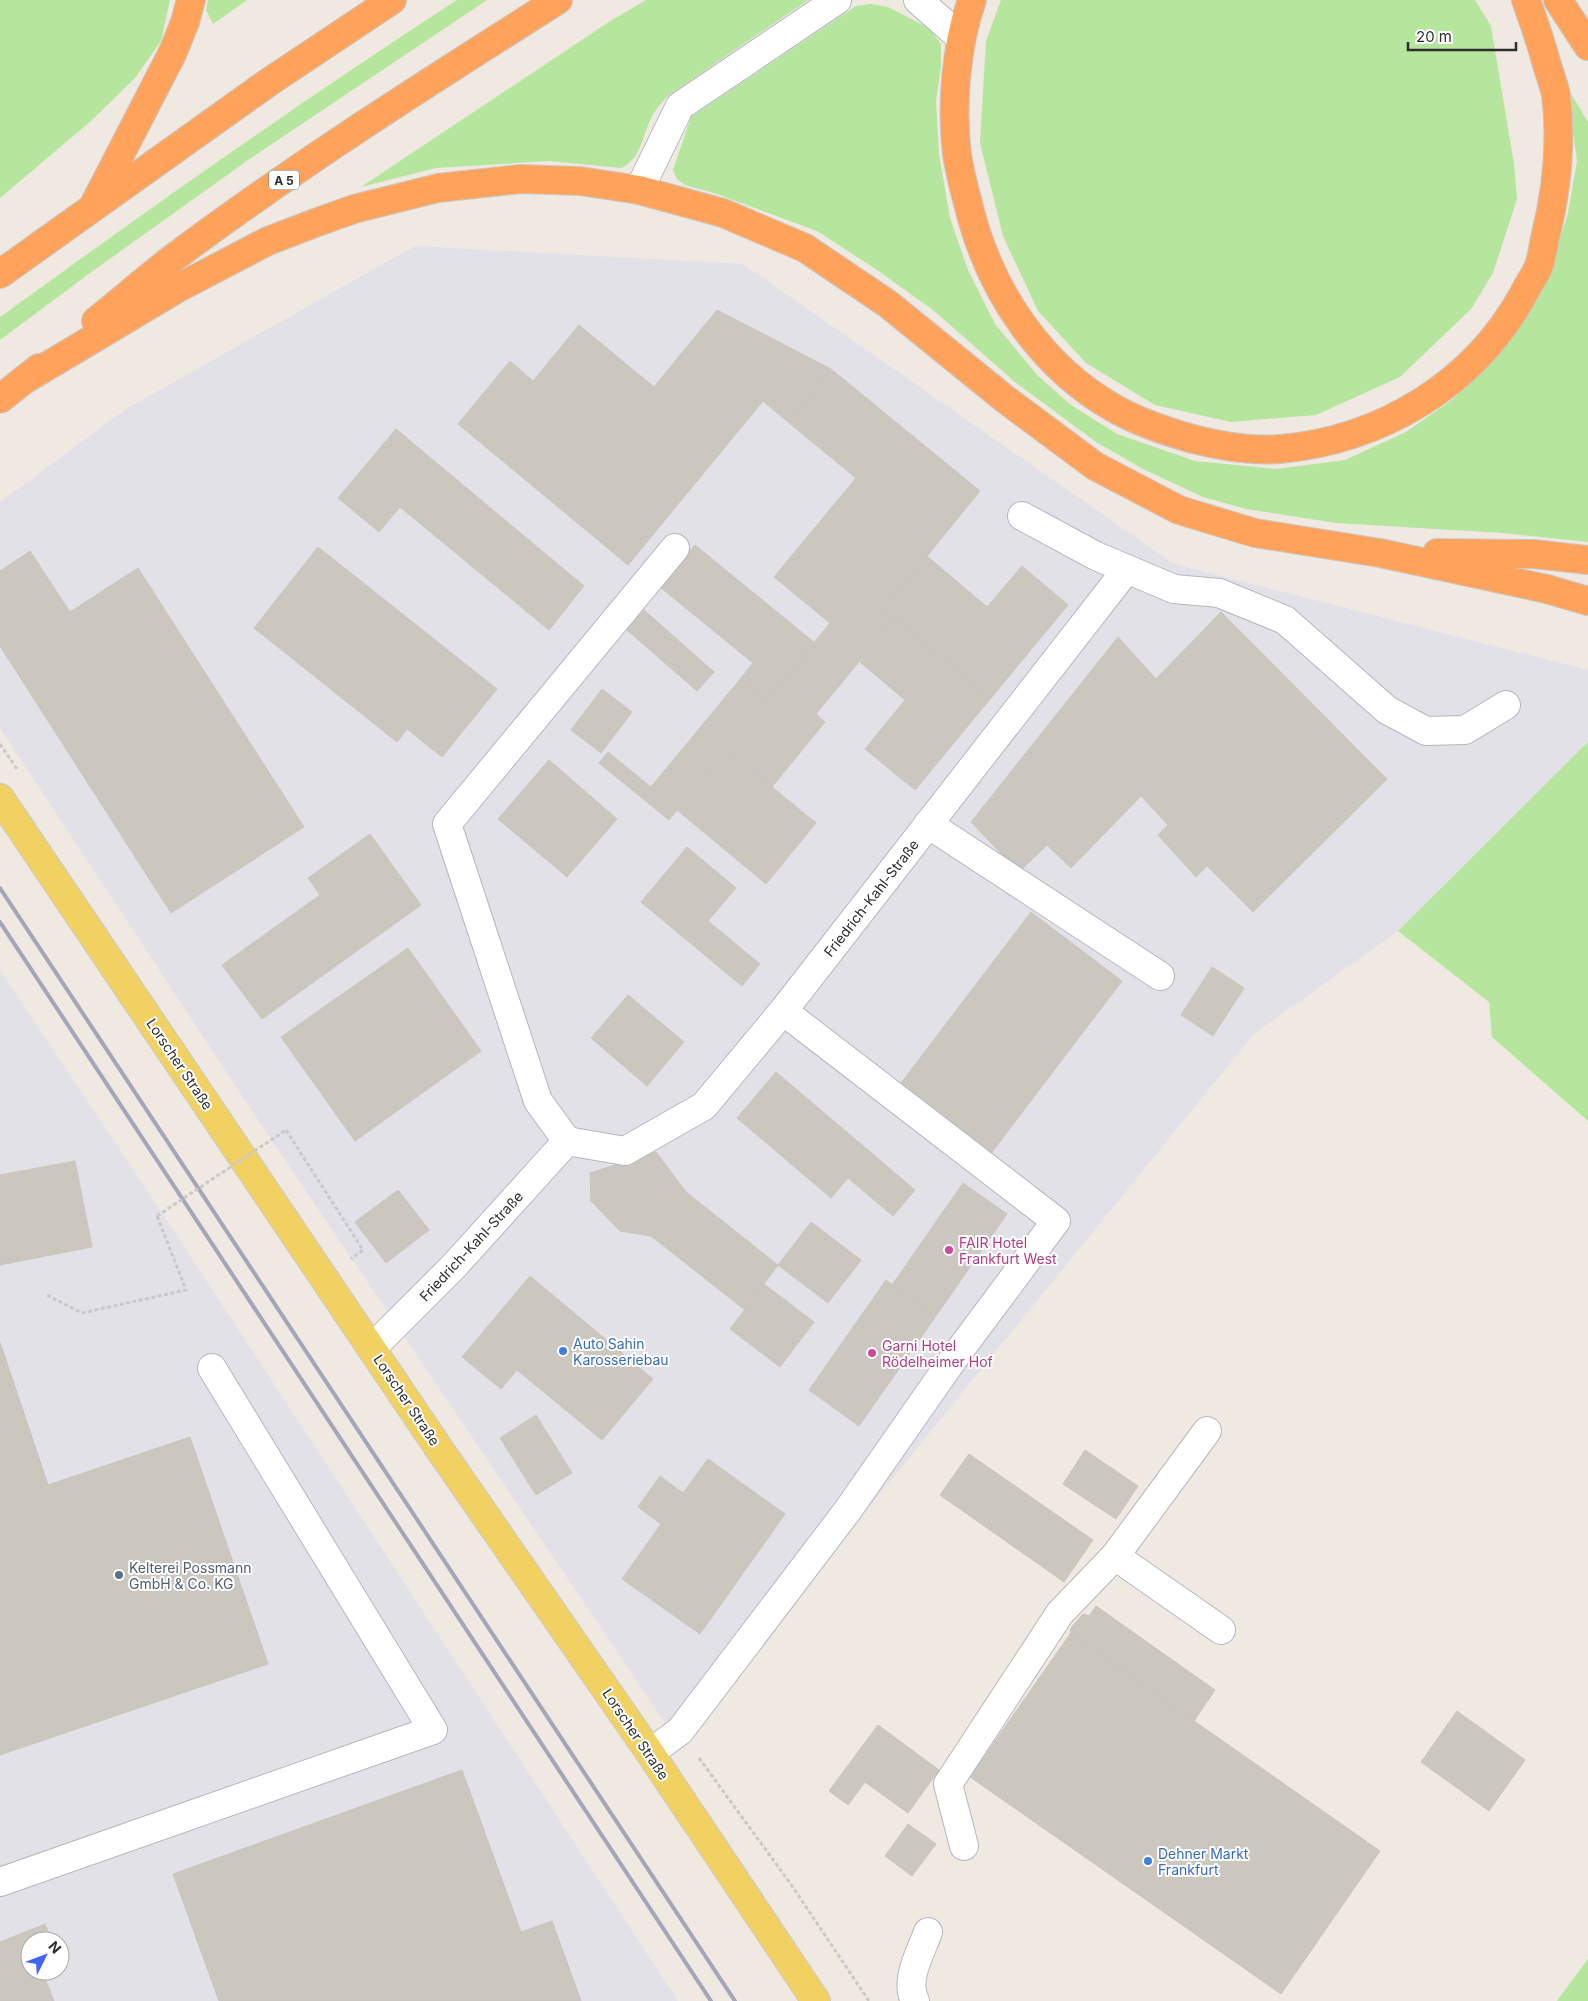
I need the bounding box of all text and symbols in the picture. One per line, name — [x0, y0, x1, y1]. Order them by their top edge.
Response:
scale bar — [1408, 20, 1516, 52]
text: 20 m — [1416, 27, 1452, 46]
road number: A 5 — [269, 170, 299, 190]
street label: Friedrich-Kahl-Straße — [820, 836, 922, 960]
street label: Lorscher Straße — [143, 1015, 217, 1113]
street label: Friedrich-Kahl-Straße — [416, 1188, 526, 1304]
place label: FAIR Hotel Frankfurt West — [959, 1234, 1057, 1267]
marker: FAIR Hotel Frankfurt West — [943, 1244, 955, 1256]
place label: Auto Sahin Karosseriebau — [573, 1335, 669, 1368]
place label: Garni Hotel Rödelheimer Hof — [882, 1337, 993, 1370]
marker: Auto Sahin Karosseriebau — [557, 1345, 569, 1357]
marker: Garni Hotel Rödelheimer Hof — [866, 1347, 878, 1359]
street label: Lorscher Straße — [370, 1351, 444, 1449]
place label: Kelterei Possmann GmbH & Co. KG — [129, 1559, 251, 1592]
marker: Kelterei Possmann GmbH & Co. KG — [113, 1569, 125, 1581]
street label: Lorscher Straße — [599, 1685, 673, 1783]
place label: Dehner Markt Frankfurt — [1158, 1845, 1249, 1878]
marker: Dehner Markt Frankfurt — [1142, 1855, 1154, 1867]
north arrow — [20, 1931, 70, 1981]
text: N — [45, 1937, 65, 1957]

